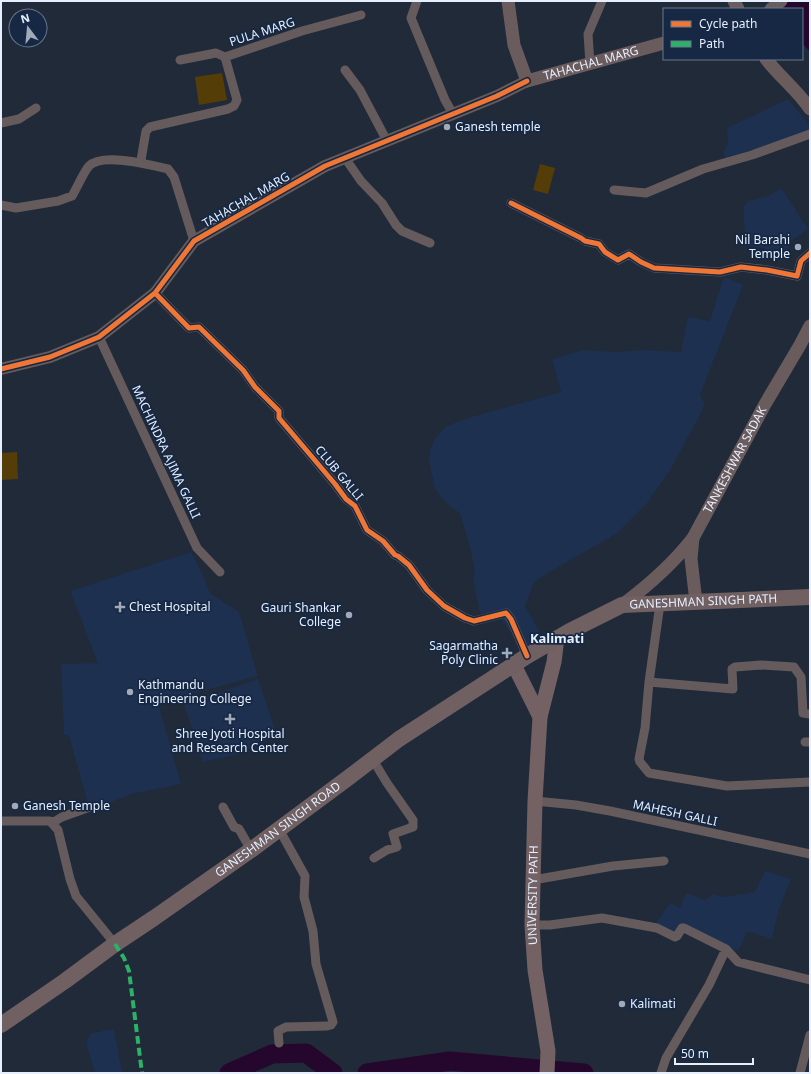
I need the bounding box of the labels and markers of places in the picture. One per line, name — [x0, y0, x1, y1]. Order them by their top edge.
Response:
place label: Ganesh temple — [455, 118, 541, 135]
marker: Ganesh temple — [442, 122, 452, 132]
place label: Nil Barahi Temple — [735, 231, 790, 262]
marker: Nil Barahi Temple — [793, 242, 803, 252]
place label: Chest Hospital — [129, 598, 211, 615]
place label: Gauri Shankar College — [261, 599, 341, 630]
marker: Chest Hospital — [114, 601, 126, 613]
marker: Gauri Shankar College — [344, 610, 354, 620]
place label: Sagarmatha Poly Clinic — [429, 637, 498, 668]
marker: Sagarmatha Poly Clinic — [501, 647, 513, 659]
place label: Kathmandu Engineering College — [138, 676, 252, 707]
marker: Kathmandu Engineering College — [125, 687, 135, 697]
marker: Shree Jyoti Hospital and Research Center — [224, 713, 236, 725]
place label: Shree Jyoti Hospital and Research Center — [172, 725, 289, 756]
place label: Ganesh Temple — [23, 797, 110, 814]
marker: Ganesh Temple — [10, 801, 20, 811]
place label: Kalimati — [630, 995, 676, 1012]
marker: Kalimati — [617, 999, 627, 1009]

